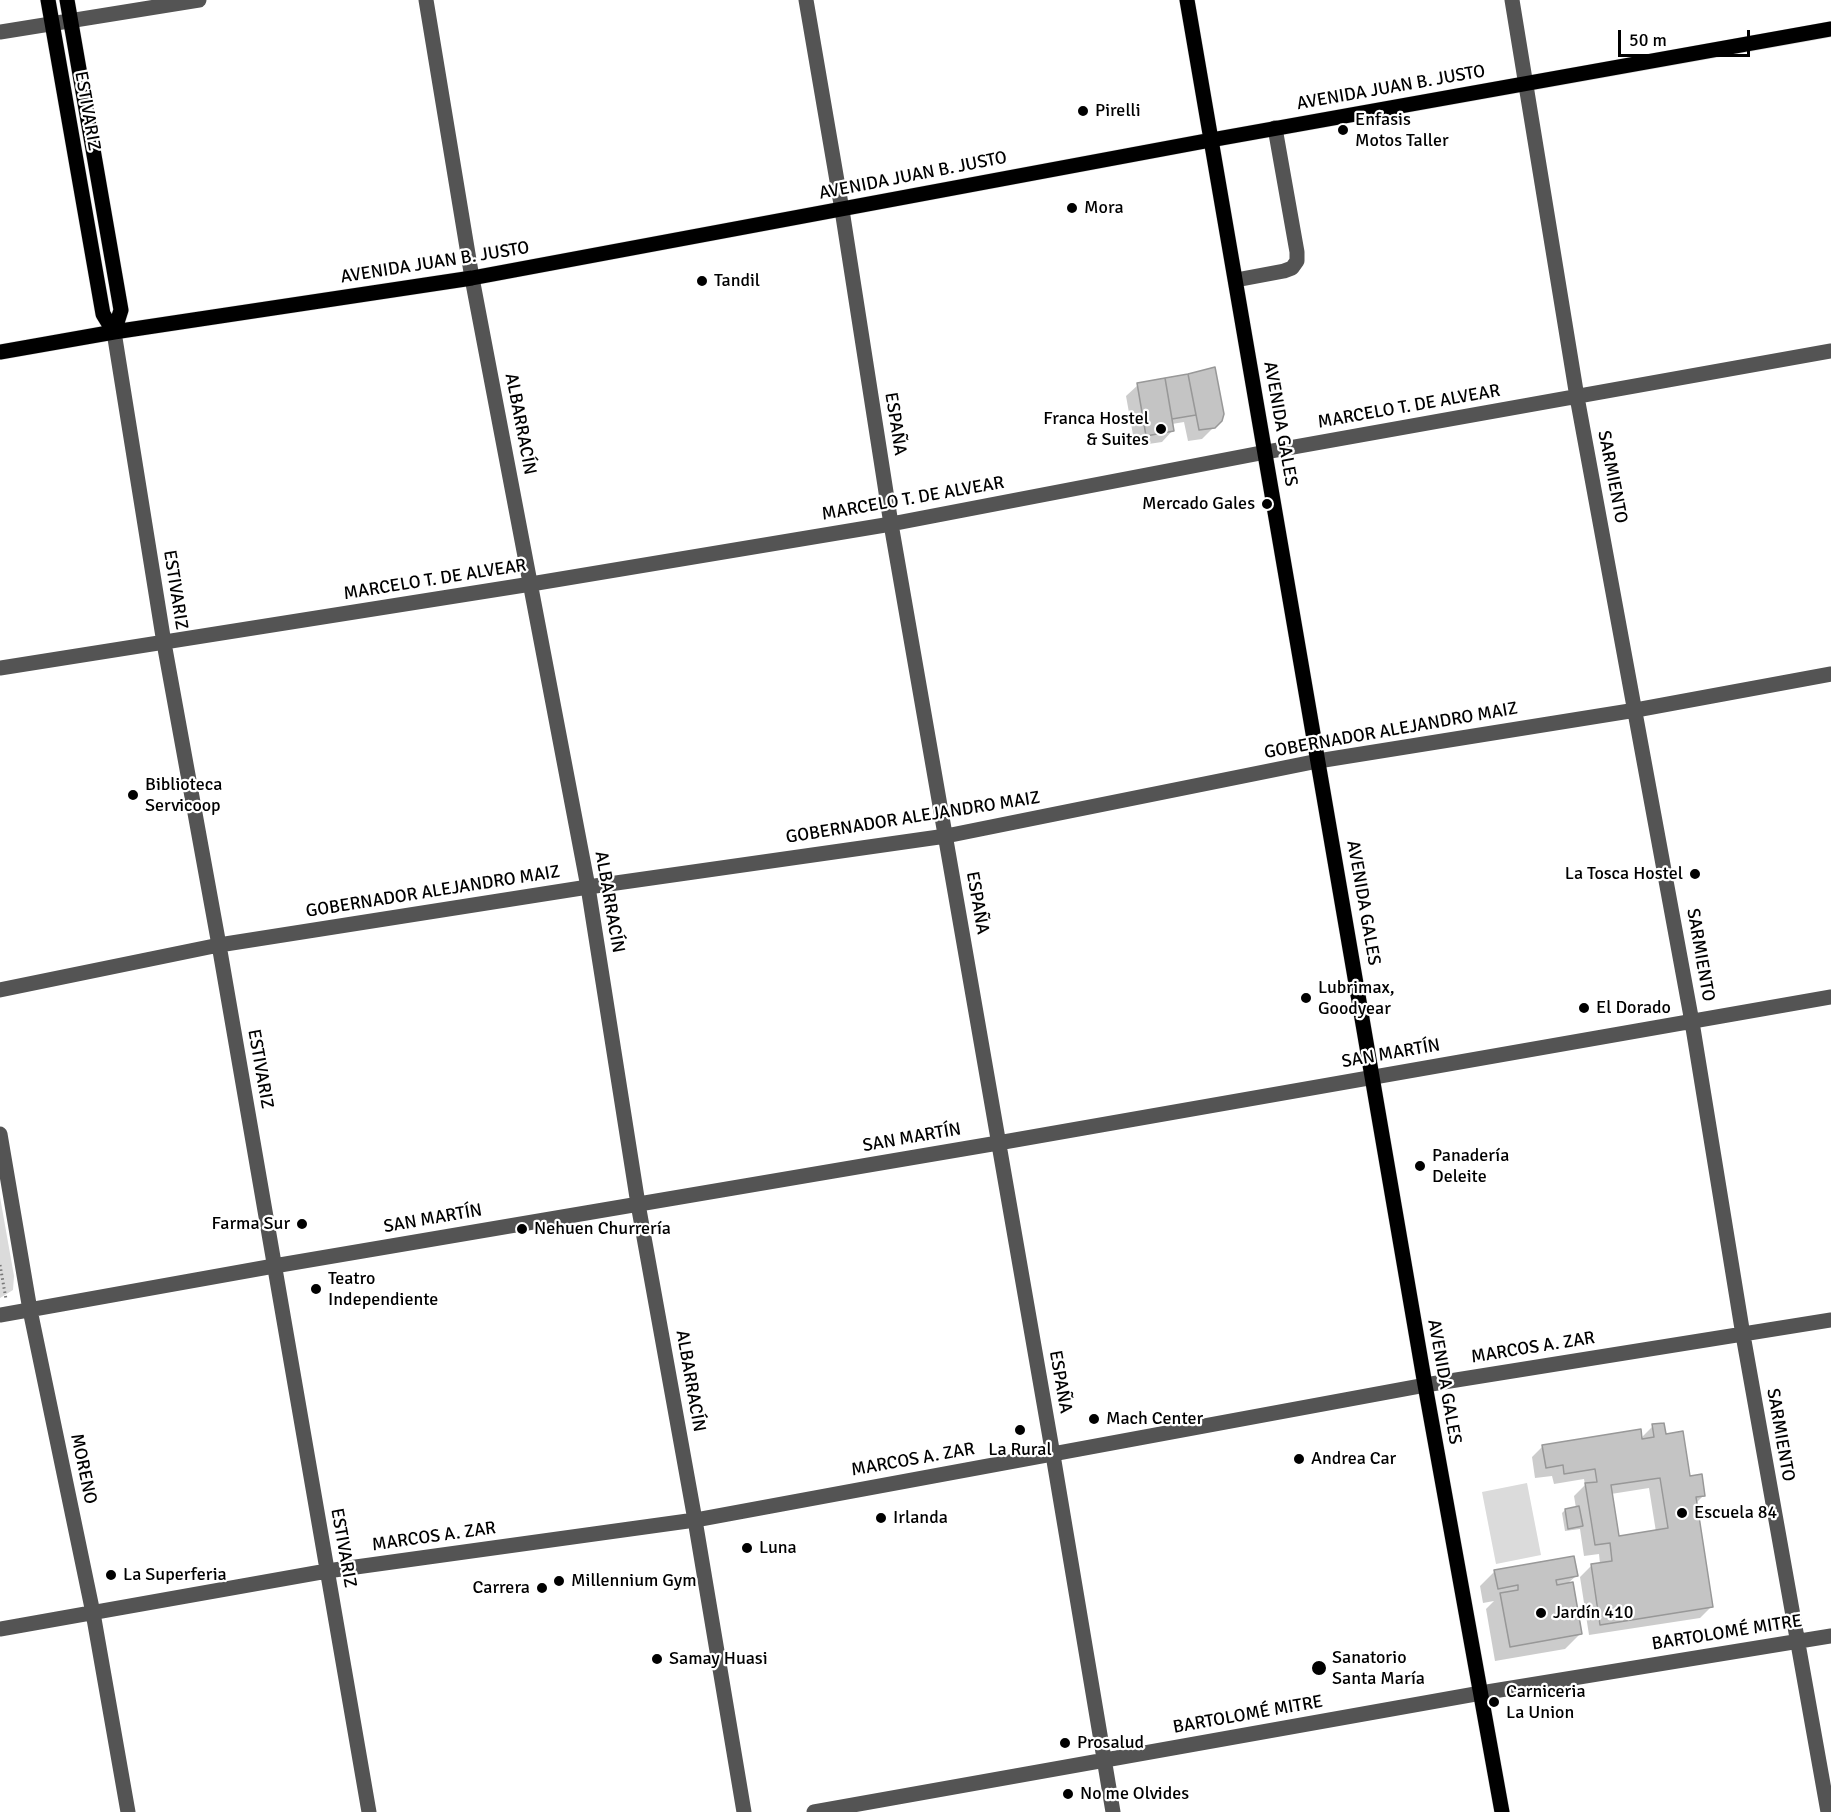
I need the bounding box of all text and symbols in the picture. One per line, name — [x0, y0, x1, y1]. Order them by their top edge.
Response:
scale bar — [1621, 18, 1753, 56]
text: 50 m — [1629, 29, 1667, 51]
street label: AVENIDA JUAN B. JUSTO — [1295, 61, 1487, 115]
street label: ESTIVARIZ — [69, 69, 105, 153]
place label: Pirelli — [1095, 100, 1141, 122]
marker: Pirelli — [1076, 104, 1090, 118]
place label: Enfasis Motos Taller — [1355, 109, 1449, 152]
marker: Enfasis Motos Taller — [1336, 123, 1350, 137]
street label: AVENIDA JUAN B. JUSTO — [817, 147, 1009, 205]
place label: Mora — [1084, 197, 1124, 219]
marker: Mora — [1065, 201, 1079, 215]
street label: AVENIDA JUAN B. JUSTO — [339, 237, 531, 289]
place label: Tandil — [714, 270, 760, 292]
marker: Tandil — [695, 274, 709, 288]
street label: AVENIDA GALES — [1258, 360, 1302, 488]
street label: ALBARRACÍN — [500, 371, 540, 477]
street label: MARCELO T. DE ALVEAR — [1316, 380, 1502, 434]
street label: ESPAÑA — [879, 391, 911, 457]
place label: Franca Hostel & Suites — [1043, 408, 1149, 450]
marker: Franca Hostel & Suites — [1154, 422, 1168, 436]
street label: SARMIENTO — [1592, 429, 1632, 525]
street label: MARCELO T. DE ALVEAR — [820, 472, 1006, 526]
place label: Mercado Gales — [1142, 493, 1255, 515]
marker: Mercado Gales — [1260, 497, 1274, 511]
street label: ESTIVARIZ — [158, 549, 192, 631]
street label: MARCELO T. DE ALVEAR — [342, 555, 528, 605]
street label: GOBERNADOR ALEJANDRO MAIZ — [1263, 698, 1519, 764]
place label: Biblioteca Servicoop — [145, 774, 222, 816]
street label: GOBERNADOR ALEJANDRO MAIZ — [784, 787, 1042, 849]
marker: Biblioteca Servicoop — [126, 788, 140, 802]
street label: AVENIDA GALES — [1341, 839, 1385, 967]
street label: ALBARRACÍN — [589, 849, 629, 955]
street label: GOBERNADOR ALEJANDRO MAIZ — [304, 861, 562, 923]
place label: La Tosca Hostel — [1565, 863, 1683, 885]
marker: La Tosca Hostel — [1688, 867, 1702, 881]
street label: ESPAÑA — [961, 870, 993, 936]
street label: SARMIENTO — [1681, 907, 1719, 1003]
place label: Lubrimax, Goodyear — [1318, 977, 1395, 1020]
marker: Lubrimax, Goodyear — [1299, 991, 1313, 1005]
place label: El Dorado — [1596, 997, 1671, 1019]
marker: El Dorado — [1577, 1001, 1591, 1015]
street label: ESTIVARIZ — [242, 1027, 278, 1111]
street label: SAN MARTÍN — [1340, 1035, 1442, 1073]
street label: SAN MARTÍN — [861, 1119, 963, 1157]
place label: Panadería Deleite — [1432, 1145, 1509, 1188]
marker: Panadería Deleite — [1413, 1159, 1427, 1173]
street label: SAN MARTÍN — [382, 1200, 484, 1238]
place label: Farma Sur — [212, 1213, 290, 1235]
marker: Farma Sur — [295, 1217, 309, 1231]
place label: Nehuen Churrería — [534, 1218, 671, 1240]
marker: Nehuen Churrería — [515, 1222, 529, 1236]
place label: Teatro Independiente — [328, 1268, 438, 1310]
marker: Teatro Independiente — [309, 1282, 323, 1296]
street label: AVENIDA GALES — [1422, 1318, 1466, 1446]
street label: ALBARRACÍN — [670, 1328, 710, 1434]
street label: MARCOS A. ZAR — [1470, 1328, 1596, 1368]
street label: ESPAÑA — [1044, 1349, 1076, 1415]
street label: SARMIENTO — [1761, 1387, 1799, 1483]
place label: Mach Center — [1106, 1408, 1203, 1430]
marker: Mach Center — [1087, 1412, 1101, 1426]
marker: La Rural — [1013, 1423, 1027, 1437]
street label: MORENO — [65, 1432, 101, 1506]
street label: MARCOS A. ZAR — [850, 1439, 976, 1481]
place label: La Rural — [988, 1439, 1052, 1461]
place label: Andrea Car — [1311, 1448, 1396, 1470]
marker: Andrea Car — [1292, 1452, 1306, 1466]
place label: Escuela 84 — [1694, 1502, 1777, 1524]
street label: ESTIVARIZ — [325, 1506, 361, 1590]
marker: Escuela 84 — [1675, 1506, 1689, 1520]
place label: Irlanda — [893, 1507, 948, 1529]
marker: Irlanda — [874, 1511, 888, 1525]
street label: MARCOS A. ZAR — [371, 1518, 497, 1556]
place label: Luna — [759, 1537, 797, 1559]
marker: Luna — [740, 1541, 754, 1555]
place label: La Superferia — [123, 1564, 227, 1586]
marker: La Superferia — [104, 1568, 118, 1582]
place label: Millennium Gym — [571, 1570, 697, 1592]
marker: Millennium Gym — [552, 1574, 566, 1588]
place label: Carrera — [473, 1577, 530, 1599]
marker: Carrera — [535, 1581, 549, 1595]
place label: Jardín 410 — [1553, 1602, 1633, 1624]
marker: Jardín 410 — [1534, 1606, 1548, 1620]
street label: BARTOLOMÉ MITRE — [1650, 1610, 1804, 1656]
place label: Sanatorio Santa María — [1332, 1647, 1425, 1690]
place label: Samay Huasi — [669, 1648, 768, 1670]
marker: Samay Huasi — [650, 1652, 664, 1666]
marker: Sanatorio Santa María — [1310, 1659, 1328, 1677]
place label: Carniceria La Union — [1506, 1681, 1586, 1724]
street label: BARTOLOMÉ MITRE — [1171, 1691, 1325, 1739]
marker: Carniceria La Union — [1487, 1695, 1501, 1709]
place label: Prosalud — [1077, 1732, 1144, 1754]
marker: Prosalud — [1058, 1736, 1072, 1750]
place label: No me Olvides — [1080, 1783, 1189, 1805]
marker: No me Olvides — [1061, 1787, 1075, 1801]

